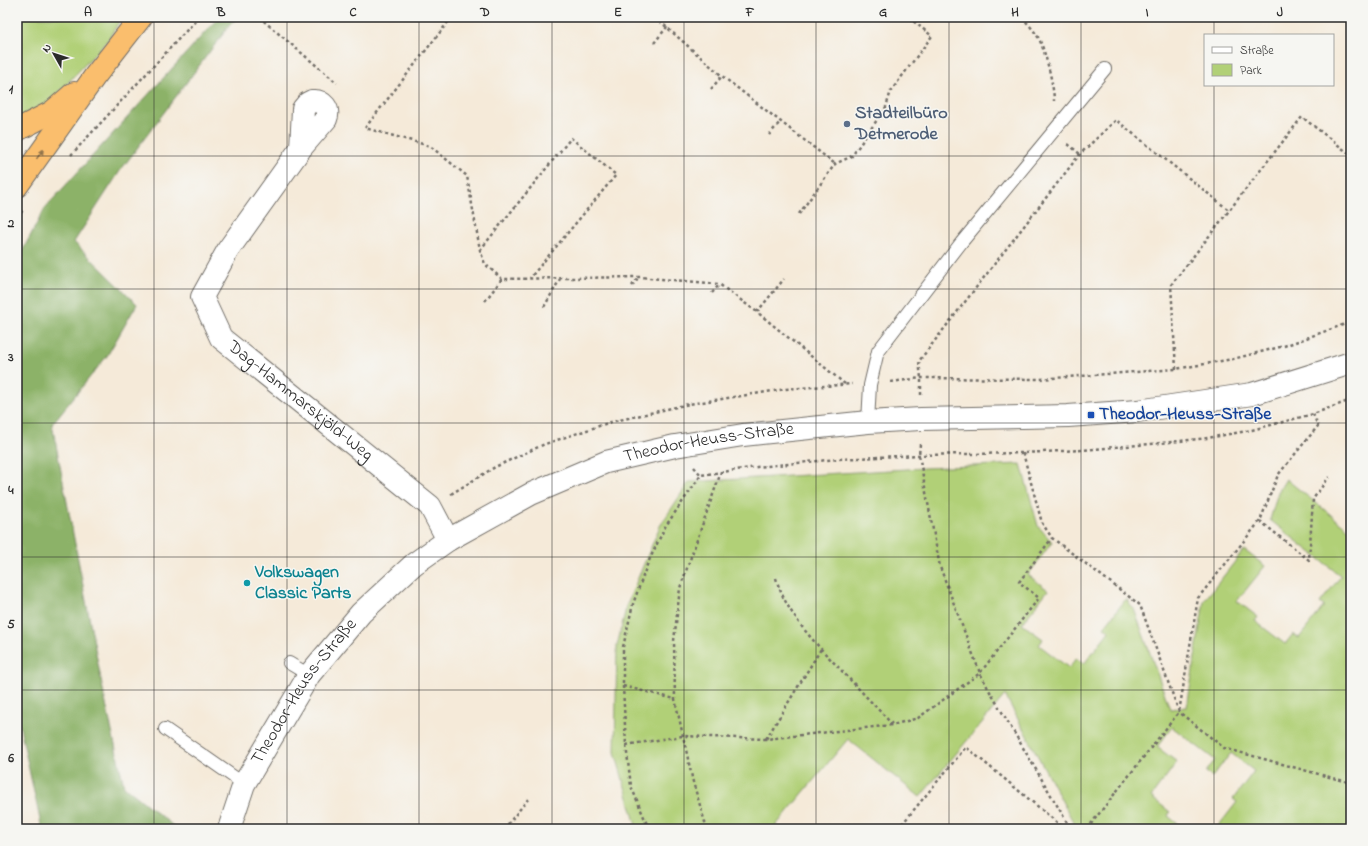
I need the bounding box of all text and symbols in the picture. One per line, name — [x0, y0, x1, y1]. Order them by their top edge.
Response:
text: A — [84, 3, 92, 22]
text: B — [216, 3, 226, 22]
text: C — [349, 3, 357, 22]
text: D — [479, 3, 490, 22]
text: E — [614, 3, 622, 22]
text: F — [745, 3, 755, 22]
text: G — [879, 3, 887, 22]
text: H — [1011, 3, 1019, 22]
text: I — [1145, 3, 1149, 22]
text: J — [1277, 3, 1283, 22]
north arrow — [34, 34, 74, 74]
legend — [1204, 34, 1334, 86]
text: N — [38, 40, 56, 56]
text: Straße — [1240, 42, 1274, 60]
text: Park — [1240, 62, 1262, 80]
text: 1 — [9, 80, 14, 99]
place label: Stadteilbüro Detmerode — [854, 101, 948, 148]
marker: Stadteilbüro Detmerode — [842, 119, 852, 129]
one-way arrow — [36, 149, 44, 159]
text: 2 — [7, 214, 15, 233]
street label: Dag-Hammarskjöld-Weg — [221, 334, 379, 469]
text: 3 — [7, 348, 14, 367]
place label: Theodor-Heuss-Straße — [1099, 402, 1272, 428]
marker: Theodor-Heuss-Straße — [1086, 410, 1096, 420]
street label: Theodor-Heuss-Straße — [621, 417, 796, 471]
text: 4 — [7, 481, 14, 500]
place label: Volkswagen Classic Parts — [254, 560, 352, 607]
marker: Volkswagen Classic Parts — [242, 578, 252, 588]
street label: Theodor-Heuss-Straße — [245, 612, 364, 770]
text: 5 — [7, 615, 15, 634]
text: 6 — [7, 749, 14, 768]

